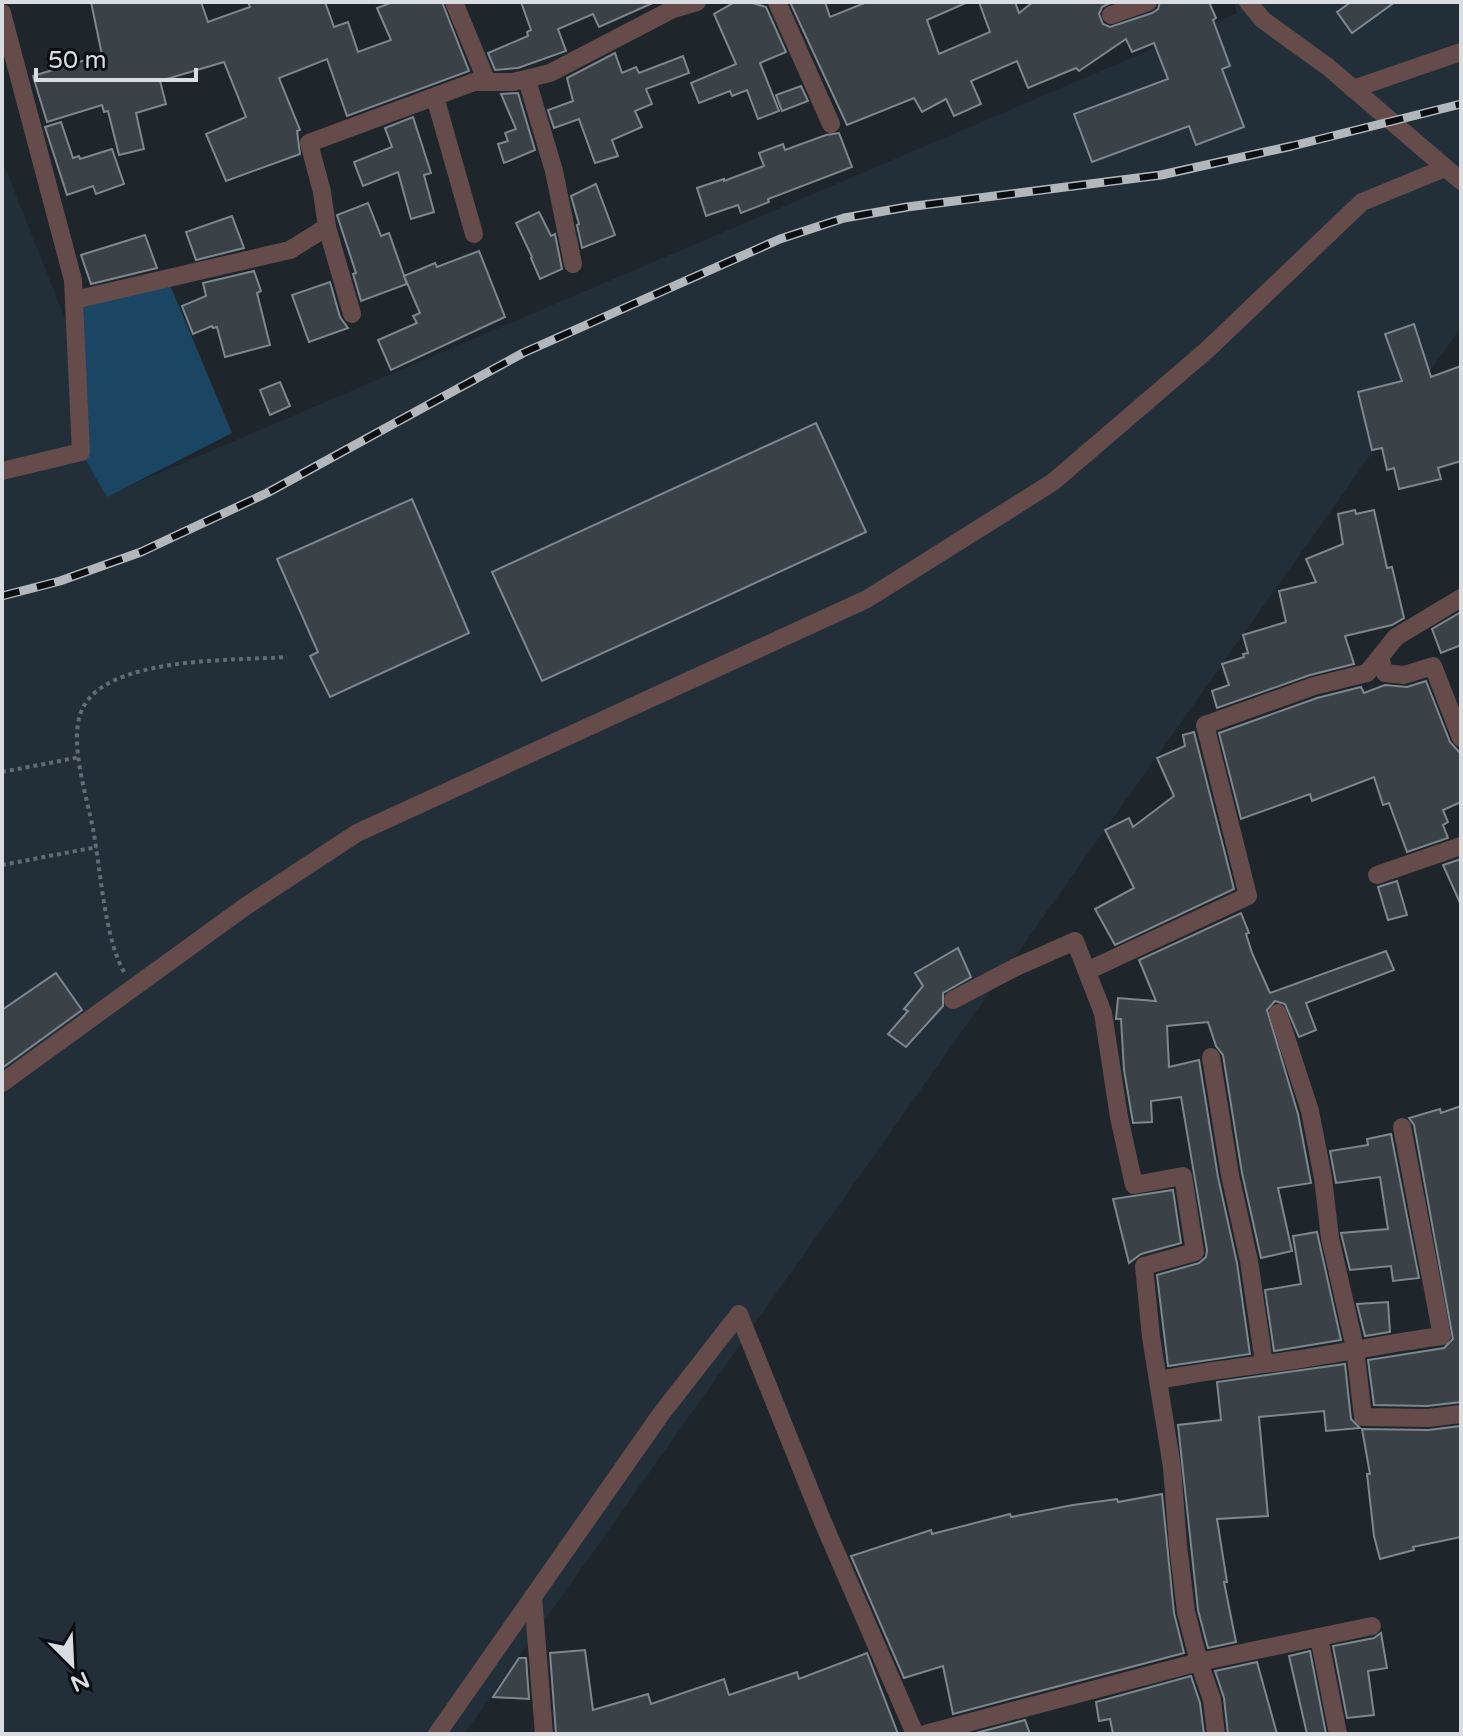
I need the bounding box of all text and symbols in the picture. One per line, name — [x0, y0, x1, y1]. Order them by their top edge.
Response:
scale bar — [36, 32, 196, 82]
text: 50 m — [48, 46, 106, 75]
north arrow — [32, 1624, 112, 1704]
text: N — [66, 1666, 93, 1697]

